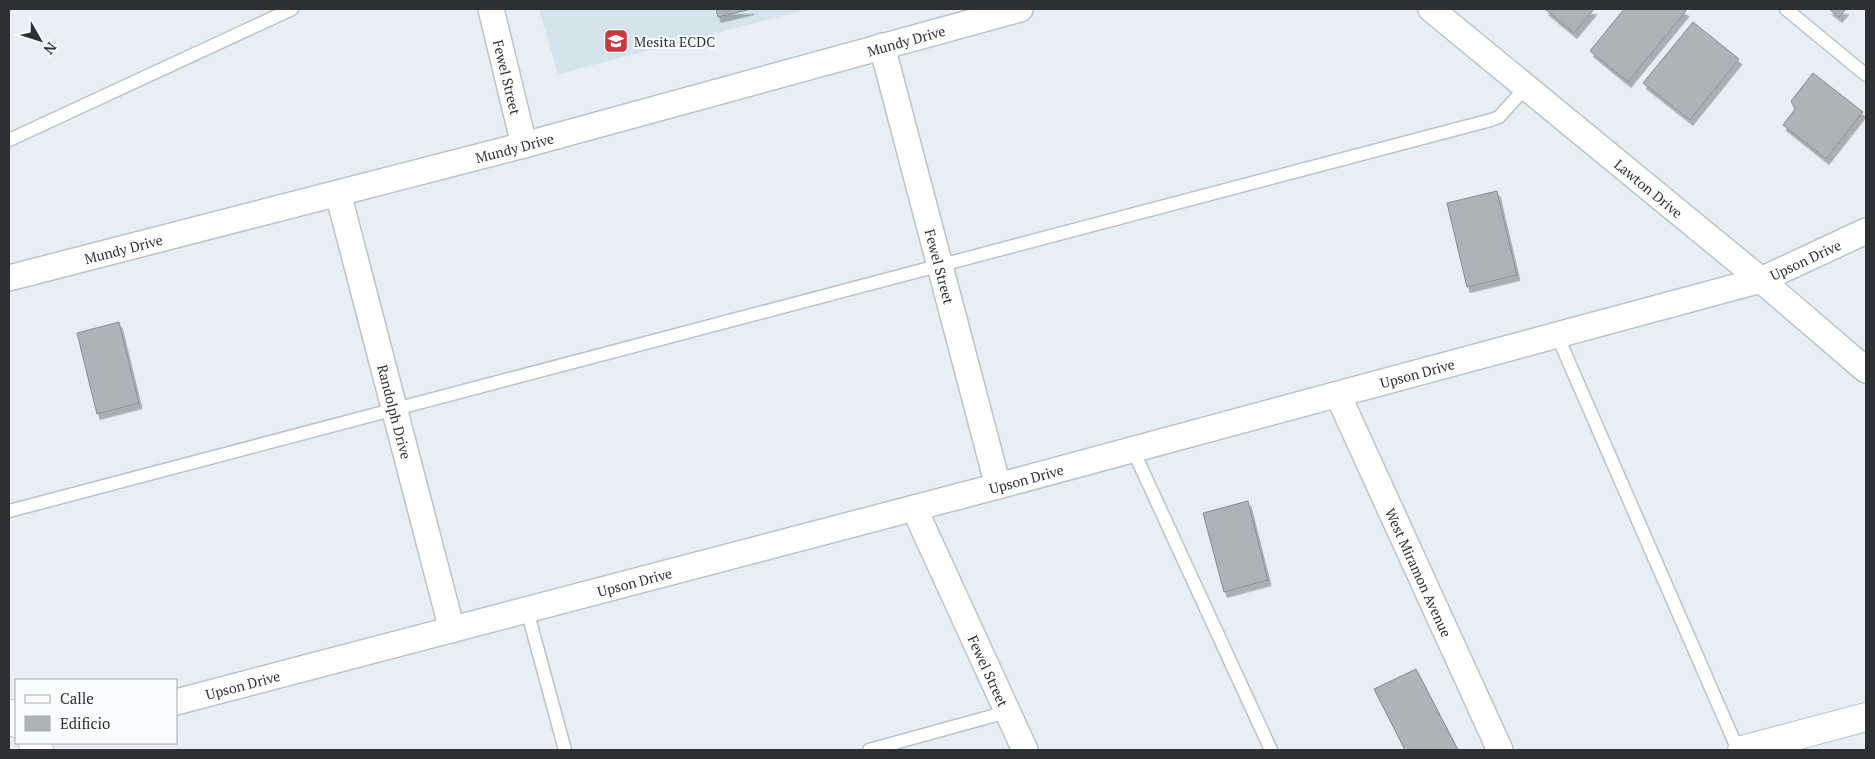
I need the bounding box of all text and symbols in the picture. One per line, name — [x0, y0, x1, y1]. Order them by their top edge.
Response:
north arrow — [15, 15, 65, 65]
street label: Mundy Drive — [865, 20, 947, 60]
school or university icon: Mesita ECDC — [603, 28, 629, 54]
place label: Mesita ECDC — [634, 32, 715, 51]
street label: Fewel Street — [489, 37, 526, 117]
text: N — [40, 38, 61, 59]
street label: Mundy Drive — [473, 128, 556, 167]
street label: Lawton Drive — [1611, 154, 1687, 222]
street label: Fewel Street — [921, 227, 959, 307]
street label: Mundy Drive — [82, 229, 164, 268]
street label: Upson Drive — [1767, 235, 1844, 284]
street label: Upson Drive — [1378, 354, 1456, 392]
street label: Randolph Drive — [374, 362, 416, 461]
street label: Upson Drive — [987, 459, 1065, 497]
street label: West Miramon Avenue — [1381, 505, 1457, 640]
street label: Upson Drive — [595, 563, 674, 600]
street label: Fewel Street — [964, 632, 1014, 710]
street label: Upson Drive — [203, 666, 282, 703]
legend — [15, 679, 178, 744]
text: Calle — [60, 688, 94, 708]
text: Edificio — [60, 713, 110, 733]

